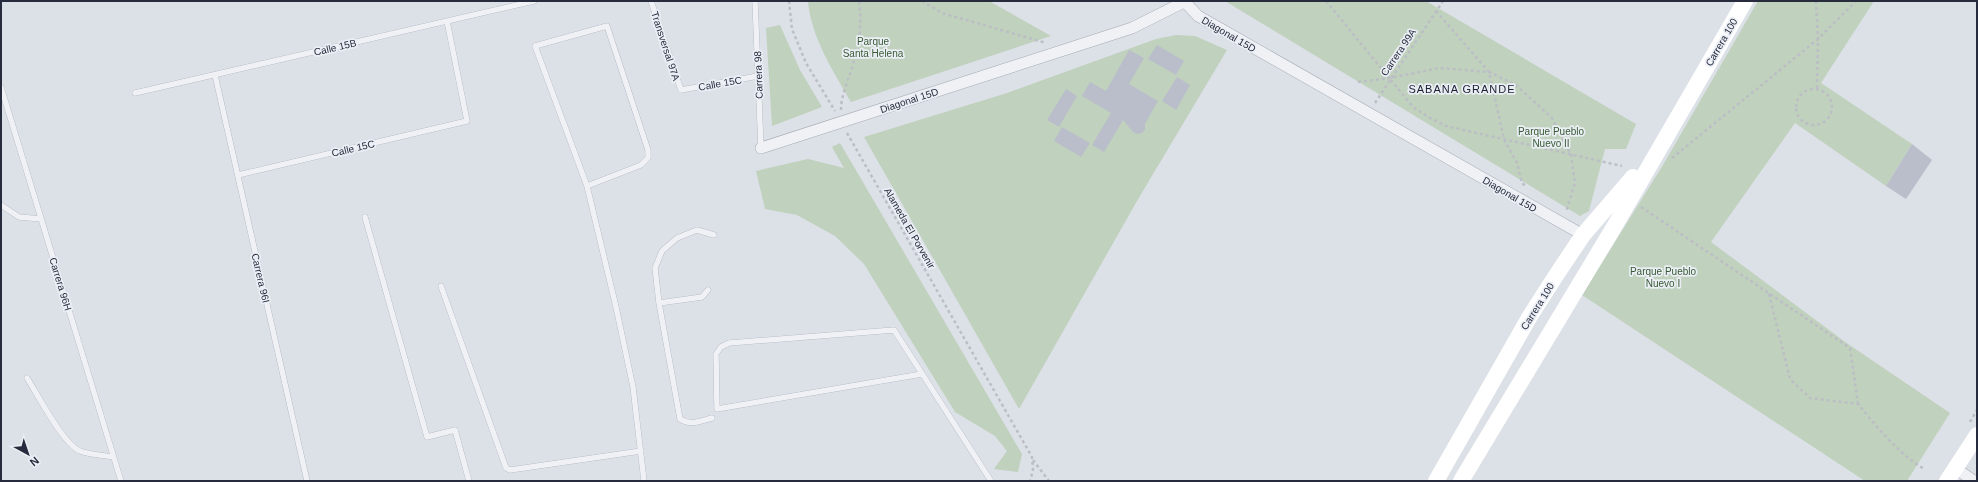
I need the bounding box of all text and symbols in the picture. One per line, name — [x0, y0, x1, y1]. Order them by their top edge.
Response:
street label: Transversal 97A — [649, 10, 682, 83]
street label: Diagonal 15D — [1200, 15, 1258, 54]
street label: Carrera 100 — [1703, 16, 1740, 68]
street label: Carrera 99A — [1379, 26, 1418, 78]
park label: Parque Santa Helena — [843, 36, 904, 59]
street label: Calle 15B — [313, 37, 358, 58]
street label: Carrera 98 — [752, 50, 765, 99]
street label: Calle 15C — [698, 74, 743, 93]
district label: SABANA GRANDE — [1408, 83, 1516, 95]
street label: Diagonal 15D — [879, 86, 940, 115]
park label: Parque Pueblo Nuevo II — [1518, 126, 1585, 149]
street label: Calle 15C — [330, 138, 376, 159]
street label: Diagonal 15D — [1481, 175, 1539, 214]
street label: Alameda El Porvenir — [882, 186, 937, 271]
street label: Carrera 96I — [249, 252, 272, 304]
street label: Carrera 96H — [47, 256, 74, 312]
park label: Parque Pueblo Nuevo I — [1630, 266, 1697, 289]
street label: Carrera 100 — [1519, 280, 1556, 332]
north arrow — [8, 434, 48, 474]
text: N — [27, 455, 41, 469]

